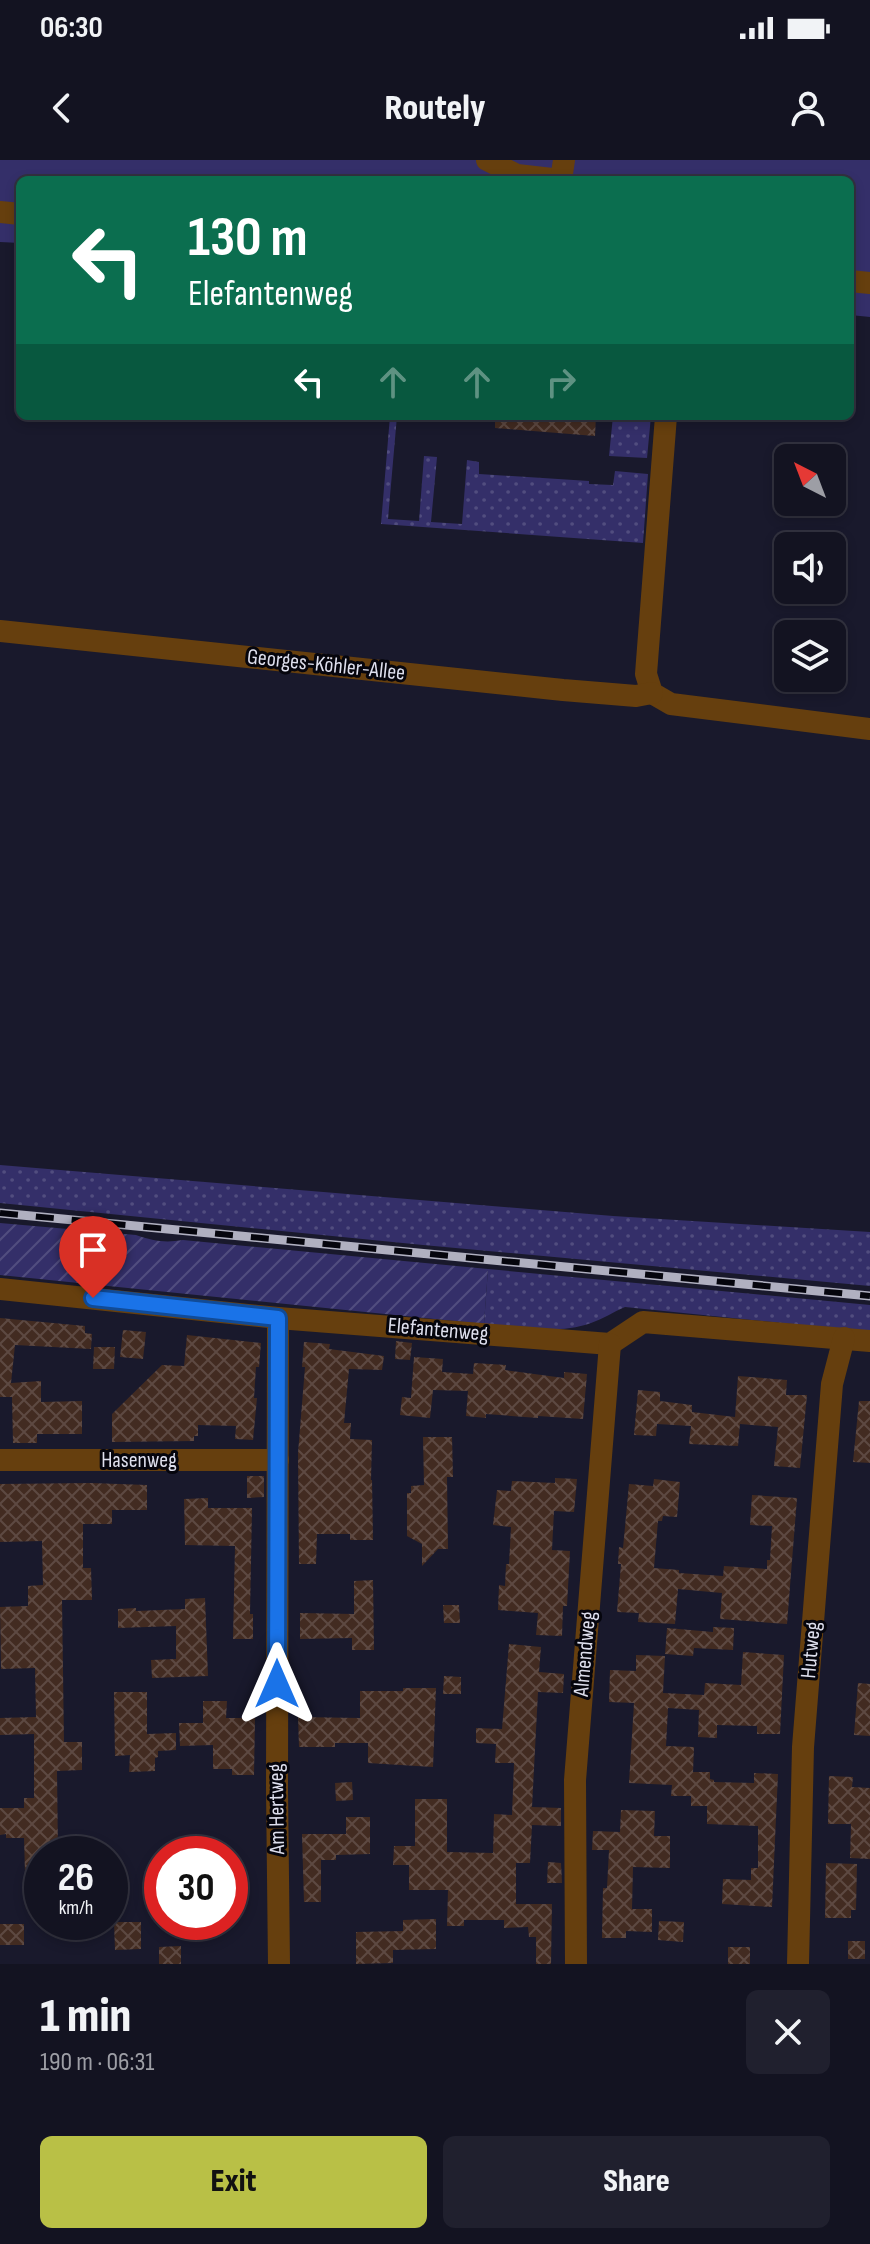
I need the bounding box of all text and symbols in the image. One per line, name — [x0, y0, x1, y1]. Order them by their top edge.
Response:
text: 06:30 — [40, 10, 103, 46]
icon: back — [40, 86, 84, 130]
icon: person — [786, 86, 830, 130]
text: Routely — [385, 87, 485, 130]
text: 130 m — [188, 205, 308, 272]
icon: left — [56, 208, 160, 312]
text: Elefantenweg — [188, 273, 353, 316]
icon: left — [287, 360, 331, 404]
icon: ahead — [371, 360, 415, 404]
icon: ahead — [455, 360, 499, 404]
icon: right — [539, 360, 583, 404]
north arrow — [774, 444, 846, 516]
map controls — [774, 444, 846, 692]
button: sound — [774, 532, 846, 604]
button: layers — [774, 620, 846, 692]
street label: Georges-Köhler-Allee — [246, 643, 406, 687]
pin — [59, 1216, 127, 1298]
icon: arrive — [71, 1228, 115, 1272]
street label: Elefantenweg — [387, 1312, 490, 1348]
street label: Hasenweg — [101, 1447, 177, 1474]
street label: Almendweg — [568, 1610, 602, 1699]
street label: Hutweg — [795, 1620, 827, 1680]
position arrow — [235, 1642, 319, 1726]
street label: Am Hertweg — [263, 1763, 291, 1856]
speed limit sign: 30 — [144, 1836, 248, 1940]
text: 26 — [58, 1854, 94, 1902]
text: km/h — [59, 1896, 93, 1920]
text: 1 min — [40, 1988, 131, 2045]
button: close — [746, 1990, 830, 2074]
text: 190 m · 06:31 — [40, 2047, 154, 2078]
button: Exit — [40, 2136, 427, 2228]
button: Share — [443, 2136, 830, 2228]

